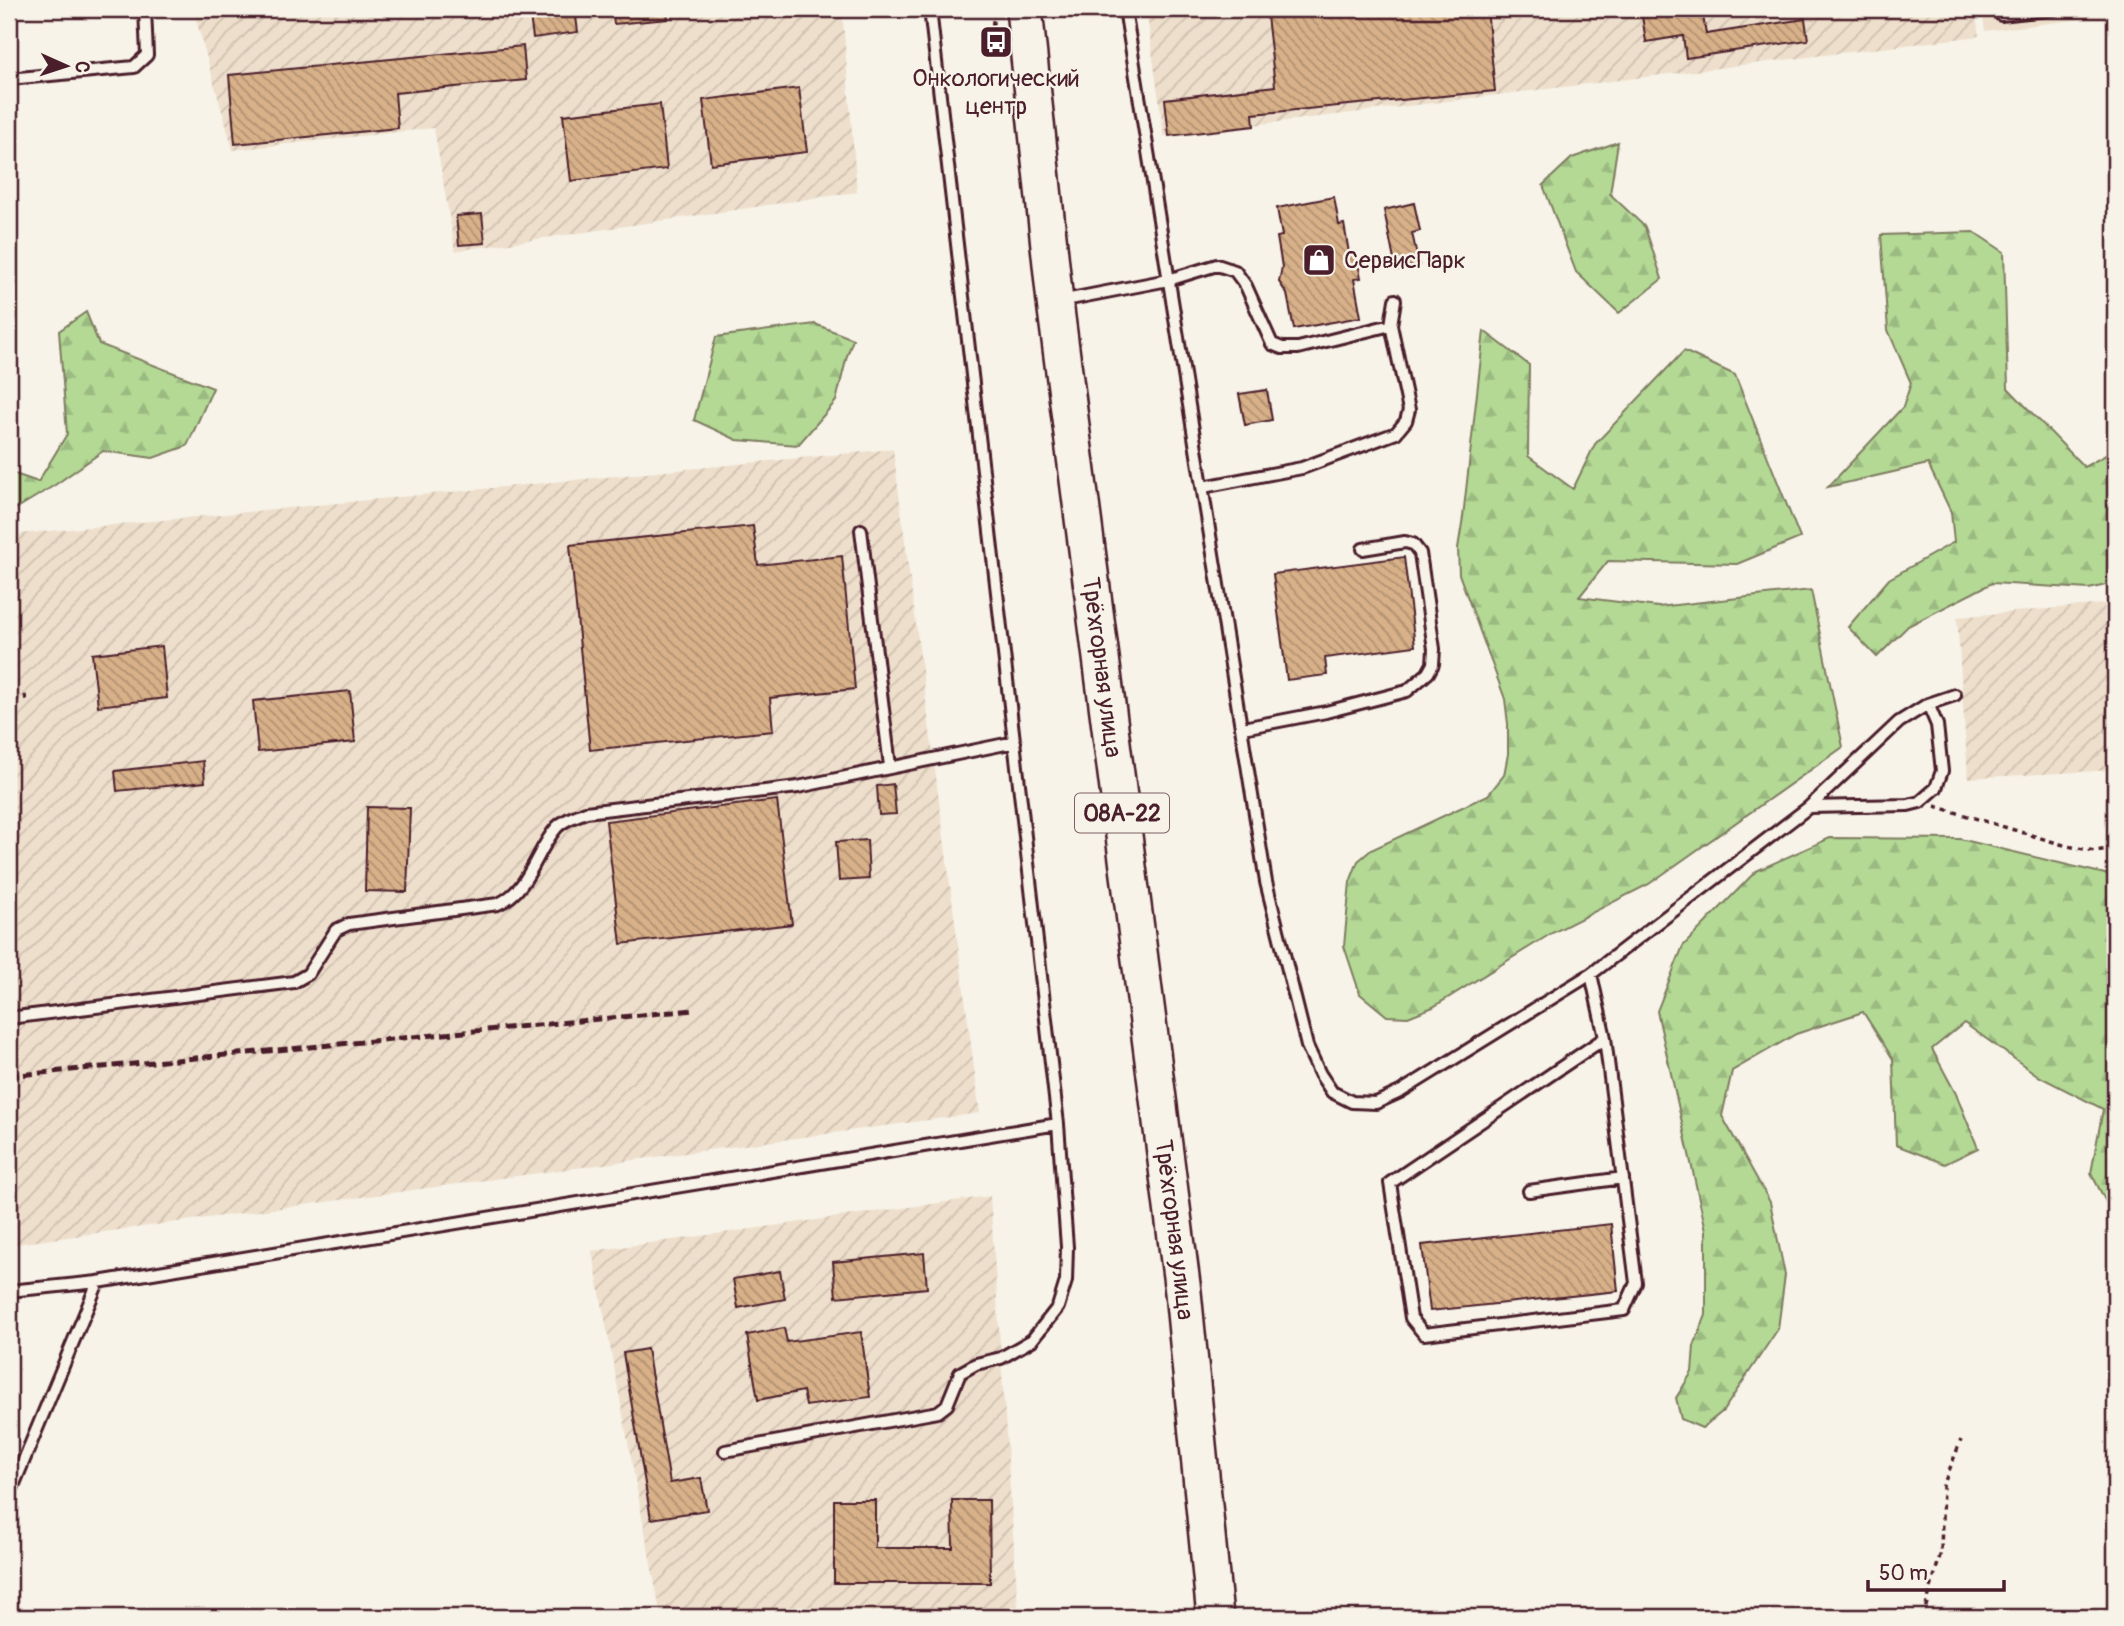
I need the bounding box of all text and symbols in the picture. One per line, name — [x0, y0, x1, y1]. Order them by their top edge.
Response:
bus stop icon: Онкологический центр — [977, 23, 1015, 61]
north arrow — [32, 32, 102, 102]
text: С — [70, 60, 94, 74]
place label: Онкологический центр — [912, 64, 1080, 121]
shop icon: СервисПарк — [1300, 241, 1338, 279]
place label: СервисПарк — [1344, 246, 1466, 275]
street label: Трёхгорная улица — [1076, 576, 1128, 759]
road number: 08А-22 — [1075, 793, 1169, 832]
street label: Трёхгорная улица — [1148, 1138, 1200, 1321]
scale bar — [1868, 1549, 2005, 1593]
text: 50 m — [1879, 1560, 1928, 1587]

